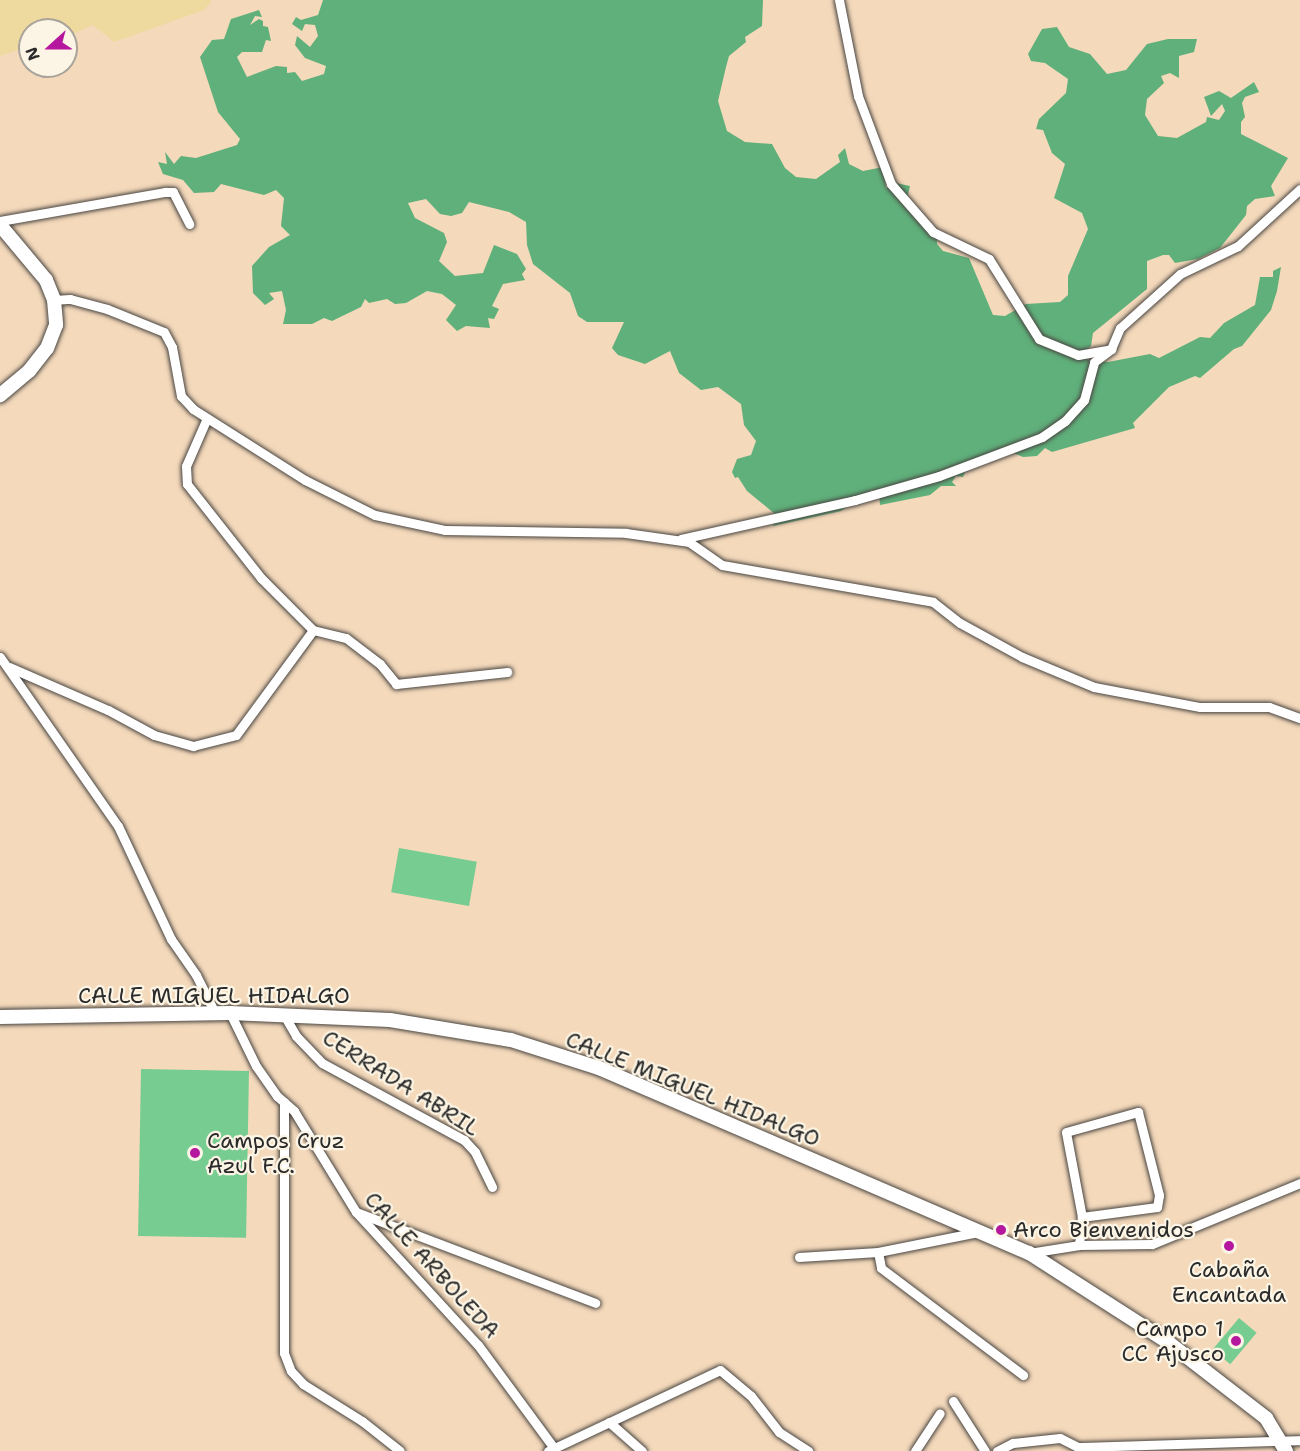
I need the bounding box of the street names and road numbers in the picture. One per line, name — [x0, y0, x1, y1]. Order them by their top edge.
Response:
street label: CALLE MIGUEL HIDALGO — [78, 983, 350, 1009]
street label: CERRADA ABRIL — [318, 1024, 484, 1142]
street label: CALLE MIGUEL HIDALGO — [562, 1026, 824, 1152]
street label: CALLE ARBOLEDA — [359, 1186, 505, 1344]

